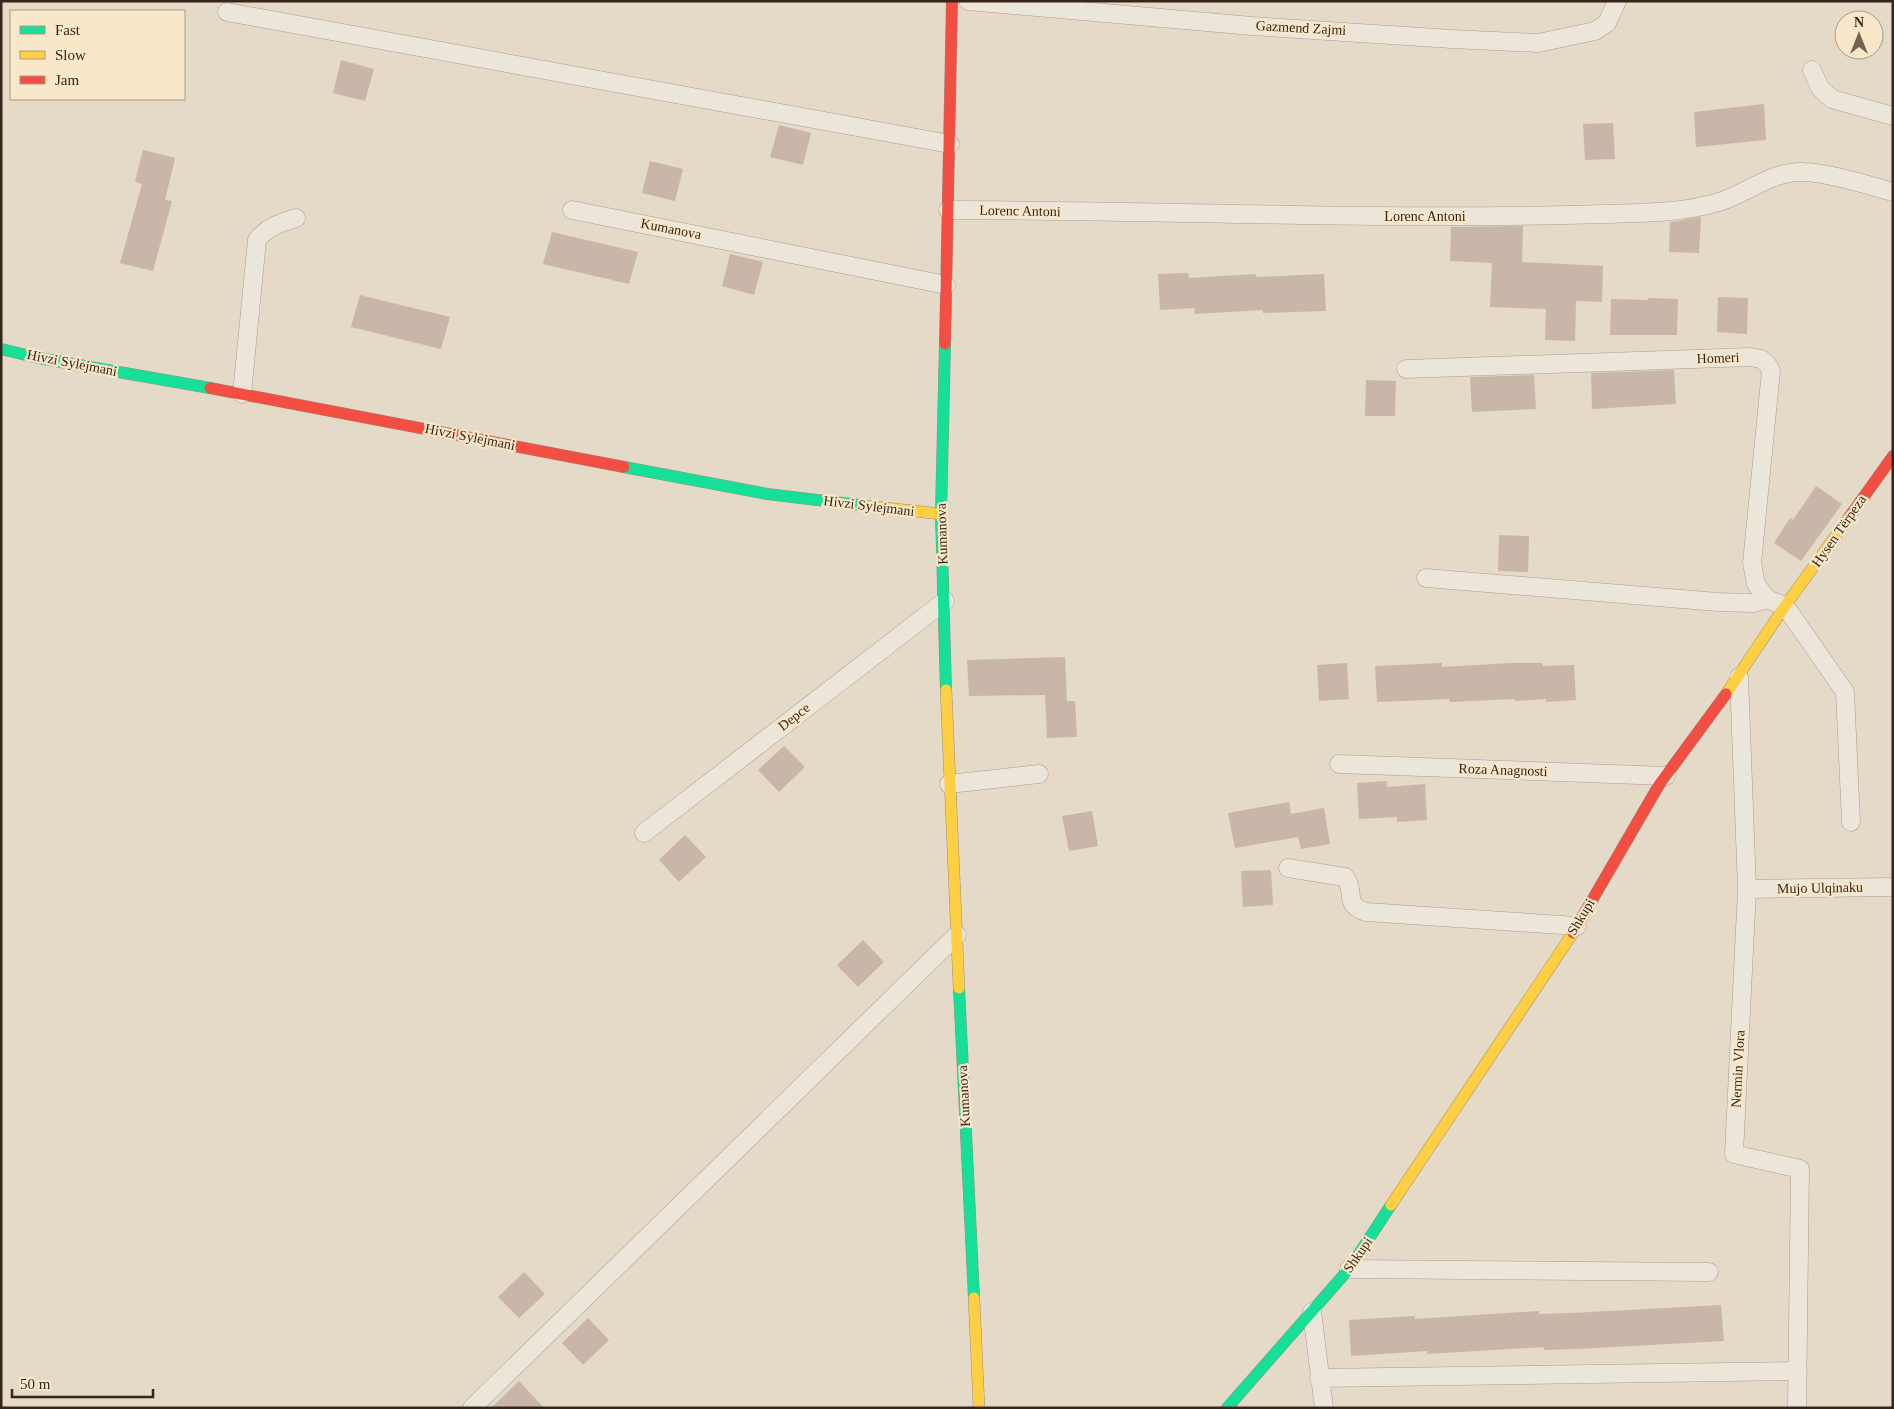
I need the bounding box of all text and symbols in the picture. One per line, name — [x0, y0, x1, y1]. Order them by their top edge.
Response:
legend — [10, 10, 185, 100]
north arrow — [1834, 10, 1884, 60]
text: N — [1854, 15, 1864, 30]
street label: Gazmend Zajmi — [1255, 18, 1347, 38]
text: Fast — [55, 22, 81, 38]
text: Slow — [55, 47, 86, 63]
text: Jam — [55, 72, 79, 88]
street label: Lorenc Antoni — [979, 203, 1061, 219]
street label: Lorenc Antoni — [1384, 209, 1466, 224]
street label: Kumanova — [639, 216, 703, 242]
street label: Hivzi Sylejmani — [26, 347, 118, 379]
street label: Homeri — [1696, 350, 1740, 366]
street label: Hivzi Sylejmani — [424, 421, 516, 453]
street label: Hysen Tërpeza — [1809, 492, 1870, 570]
street label: Hivzi Sylejmani — [823, 493, 915, 519]
street label: Kumanova — [933, 502, 951, 565]
street label: Depce — [775, 700, 813, 734]
street label: Roza Anagnosti — [1458, 761, 1548, 779]
street label: Mujo Ulqinaku — [1777, 880, 1863, 896]
street label: Shkupi — [1564, 896, 1598, 938]
street label: Nermin Vlora — [1728, 1029, 1748, 1108]
street label: Kumanova — [955, 1064, 973, 1127]
street label: Shkupi — [1340, 1234, 1376, 1276]
scale bar — [12, 1366, 154, 1398]
text: 50 m — [20, 1376, 51, 1392]

